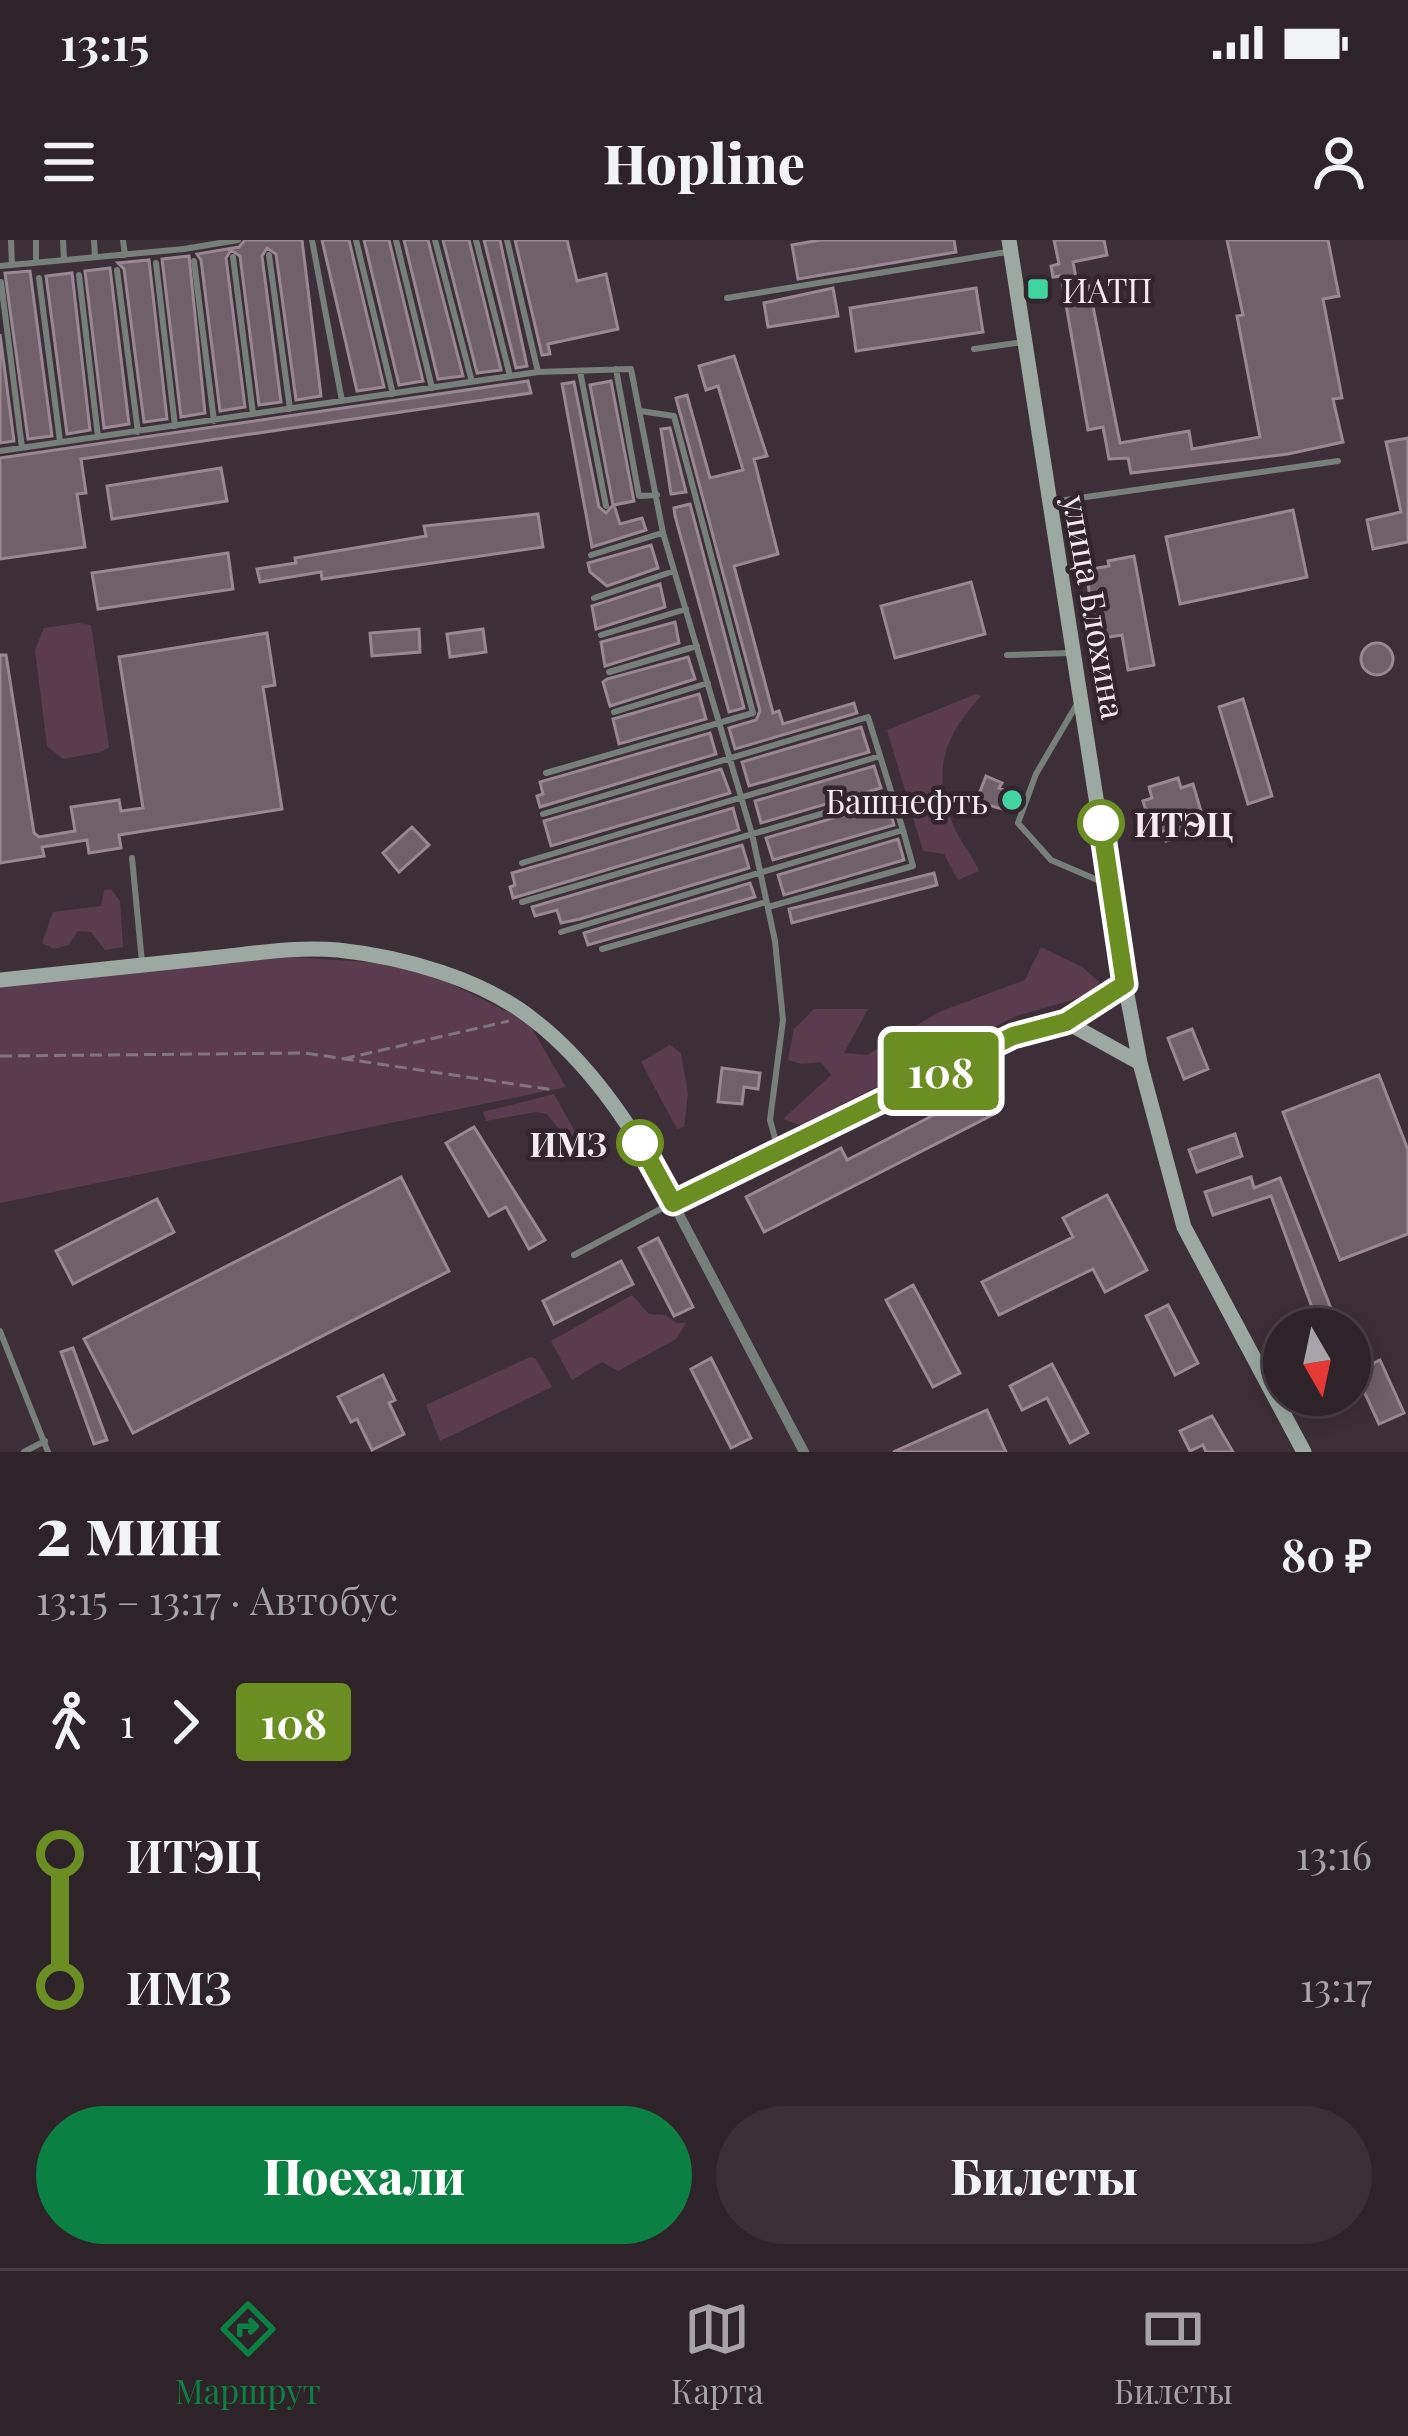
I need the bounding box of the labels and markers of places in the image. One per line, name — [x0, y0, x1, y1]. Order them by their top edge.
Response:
place label: ИАТП — [1062, 267, 1152, 311]
marker: ИАТП — [1025, 276, 1051, 302]
place label: Башнефть — [825, 778, 988, 822]
marker: Башнефть — [999, 787, 1025, 813]
marker: ИТЭЦ — [1079, 801, 1123, 845]
place label: ИТЭЦ — [1134, 801, 1233, 845]
place label: ИМЗ — [529, 1121, 607, 1165]
marker: ИМЗ — [618, 1121, 662, 1165]

